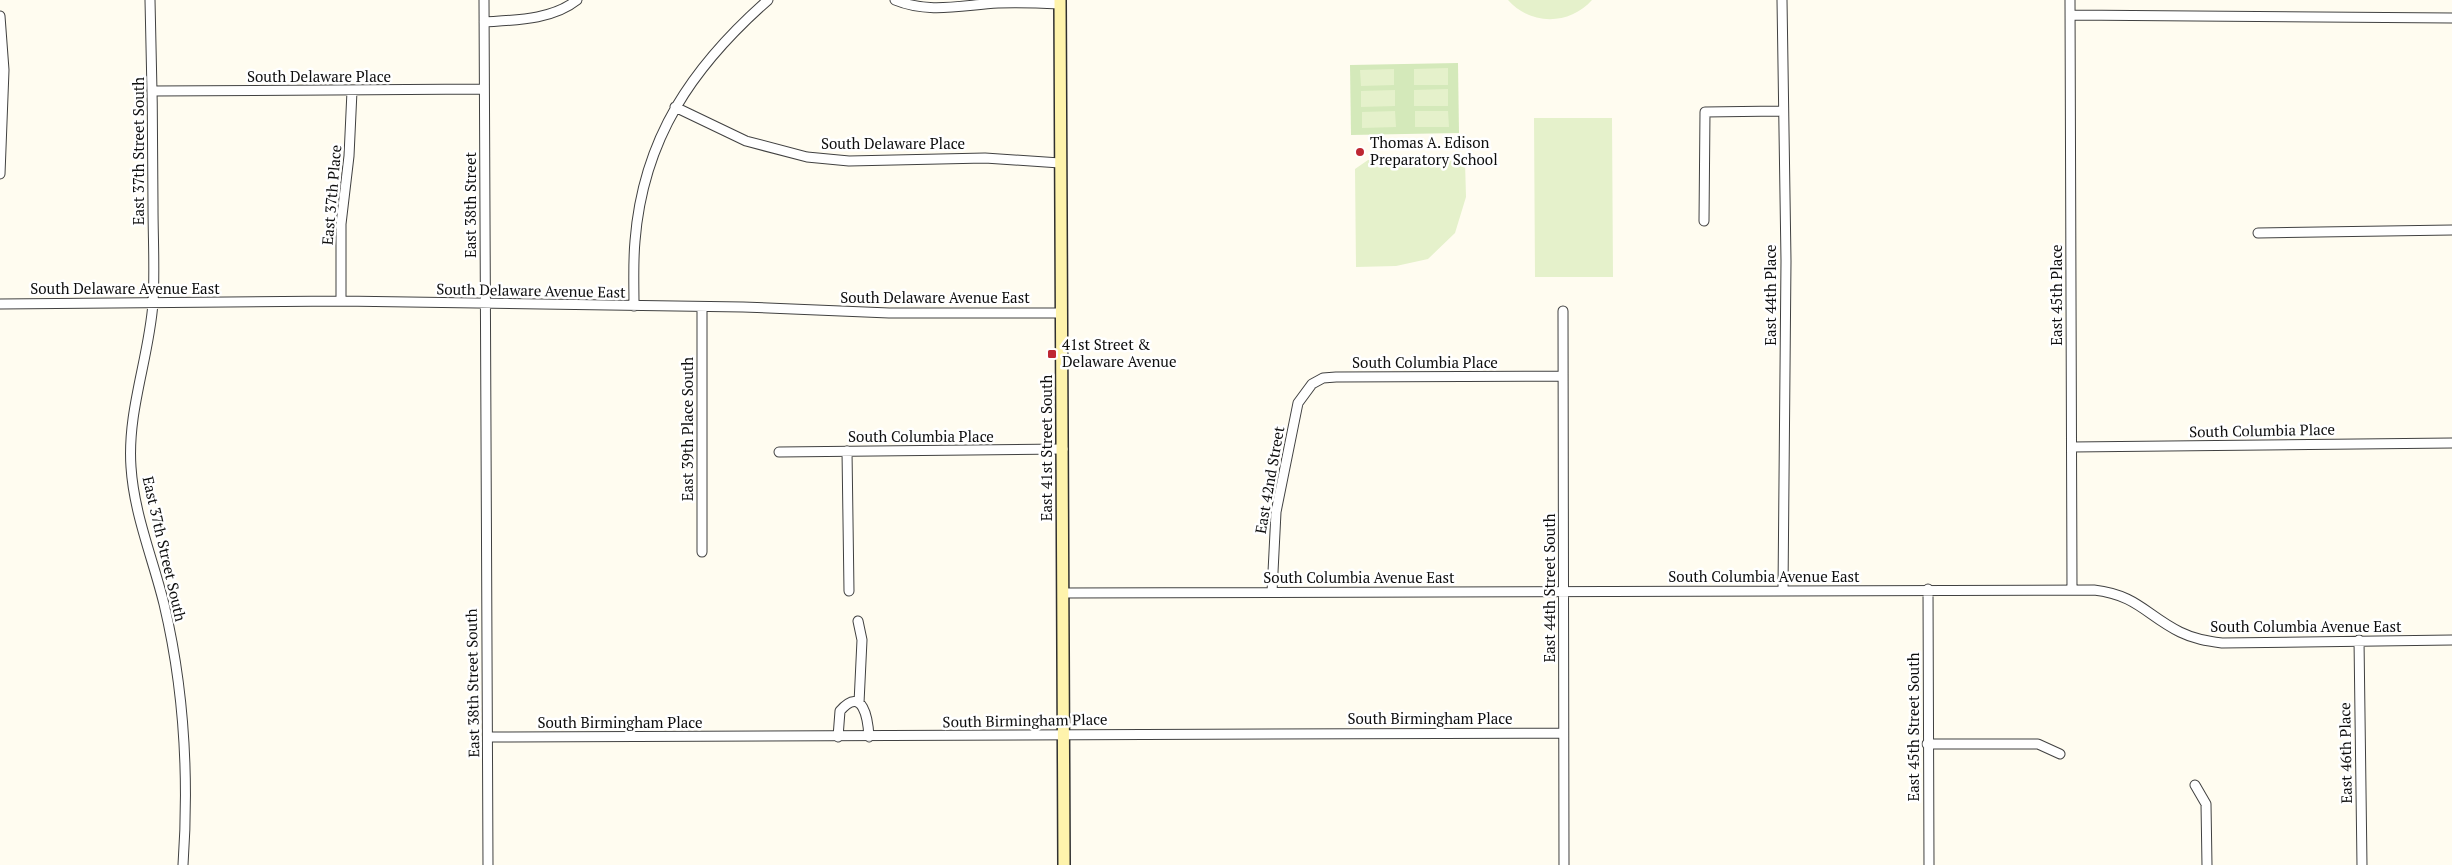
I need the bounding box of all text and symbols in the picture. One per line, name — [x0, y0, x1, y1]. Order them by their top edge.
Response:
street label: South Delaware Place — [247, 66, 391, 86]
street label: East 37th Street South — [128, 77, 148, 225]
place label: Thomas A. Edison Preparatory School — [1370, 132, 1498, 169]
street label: South Delaware Place — [821, 133, 965, 153]
street label: East 37th Place — [317, 144, 345, 246]
marker: Thomas A. Edison Preparatory School — [1354, 146, 1366, 158]
street label: East 38th Street — [460, 152, 480, 258]
street label: East 44th Place — [1760, 244, 1780, 346]
street label: East 45th Place — [2046, 244, 2066, 346]
street label: South Delaware Avenue East — [30, 278, 220, 298]
street label: South Delaware Avenue East — [436, 278, 626, 302]
street label: South Delaware Avenue East — [840, 287, 1030, 307]
place label: 41st Street & Delaware Avenue — [1062, 334, 1177, 371]
marker: 41st Street & Delaware Avenue — [1046, 348, 1058, 360]
street label: South Columbia Place — [1352, 352, 1498, 372]
street label: East 39th Place South — [677, 357, 697, 501]
street label: East 41st Street South — [1036, 374, 1056, 521]
street label: South Columbia Place — [2189, 419, 2335, 441]
street label: East 42nd Street — [1250, 424, 1288, 535]
street label: South Columbia Place — [848, 426, 994, 446]
street label: East 37th Street South — [139, 474, 191, 623]
street label: East 44th Street South — [1539, 513, 1559, 663]
street label: South Columbia Avenue East — [1668, 566, 1860, 586]
street label: South Columbia Avenue East — [1263, 567, 1455, 587]
street label: East 38th Street South — [461, 608, 483, 758]
street label: South Columbia Avenue East — [2210, 616, 2402, 636]
street label: East 45th Street South — [1903, 652, 1923, 802]
street label: East 46th Place — [2334, 702, 2356, 804]
street label: South Birmingham Place — [1348, 708, 1513, 728]
street label: South Birmingham Place — [942, 709, 1108, 731]
street label: South Birmingham Place — [538, 712, 703, 732]

